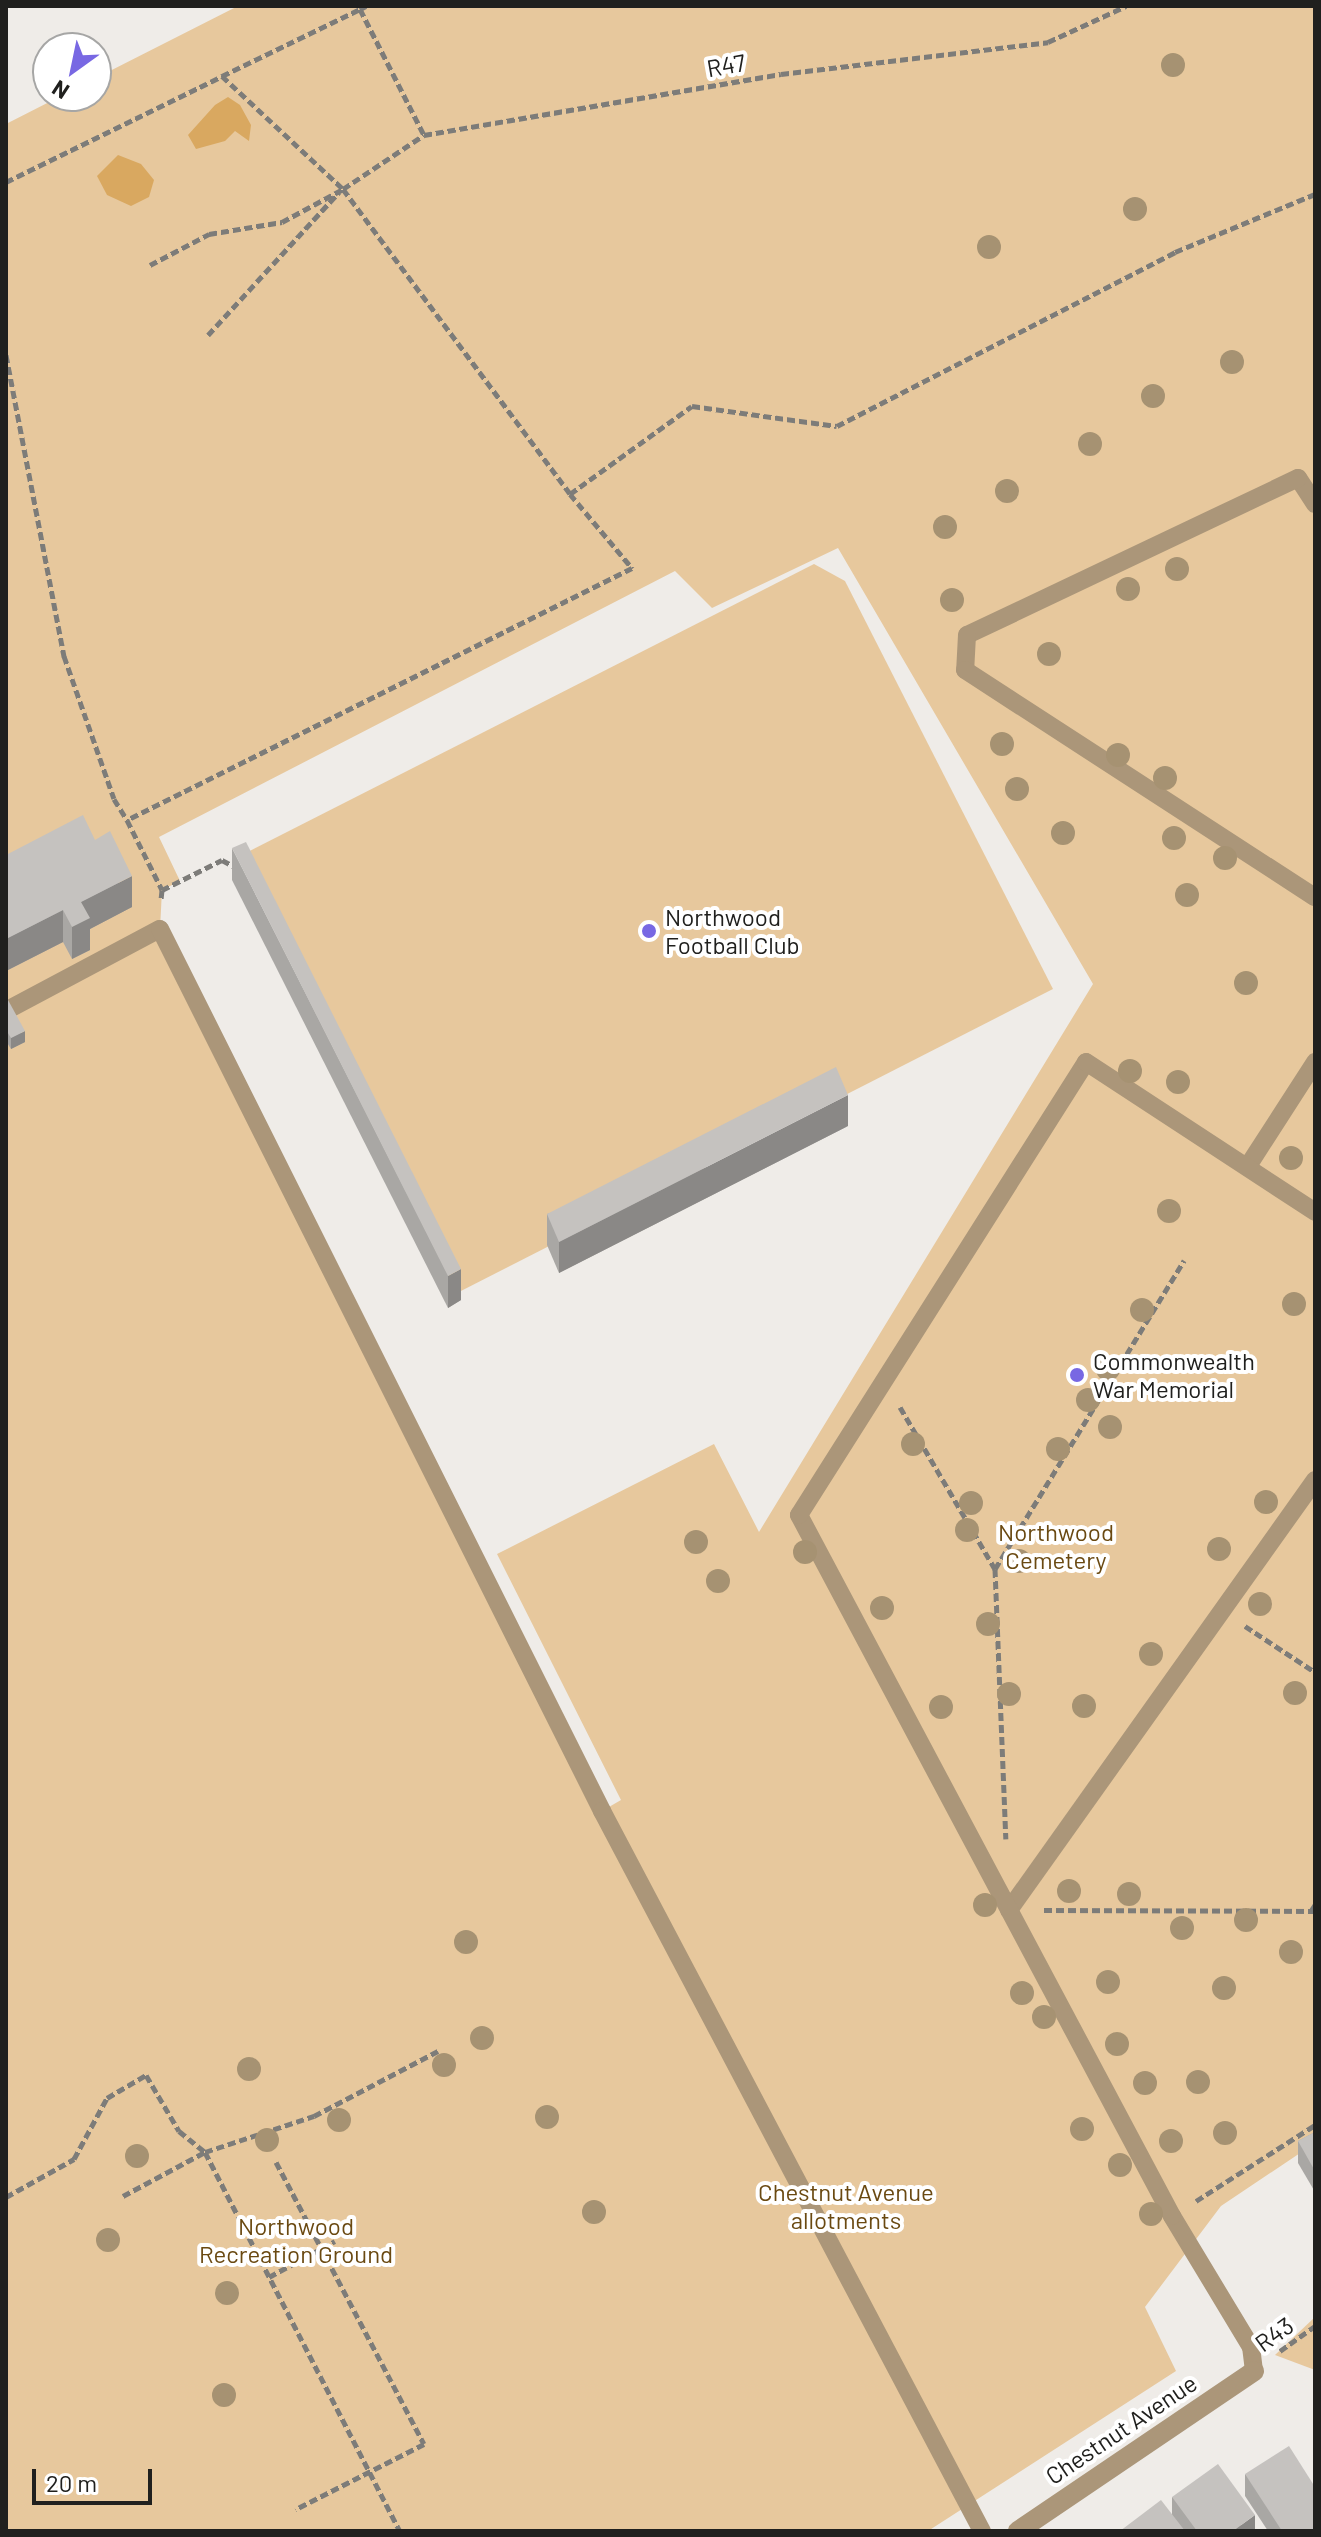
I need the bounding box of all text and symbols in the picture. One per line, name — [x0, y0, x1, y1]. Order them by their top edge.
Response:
north arrow — [32, 32, 112, 112]
street label: R47 — [705, 47, 747, 83]
text: N — [47, 76, 73, 105]
place label: Northwood Football Club — [665, 903, 800, 959]
marker: Northwood Football Club — [640, 922, 658, 940]
place label: Commonwealth War Memorial — [1093, 1347, 1255, 1403]
marker: Commonwealth War Memorial — [1068, 1366, 1086, 1384]
park label: Northwood Cemetery — [998, 1518, 1114, 1574]
park label: Chestnut Avenue allotments — [758, 2178, 934, 2234]
park label: Northwood Recreation Ground — [199, 2212, 393, 2268]
street label: R43 — [1249, 2311, 1299, 2357]
street label: Chestnut Avenue — [1040, 2368, 1202, 2490]
scale bar — [36, 2453, 156, 2503]
text: 20 m — [46, 2468, 97, 2497]

